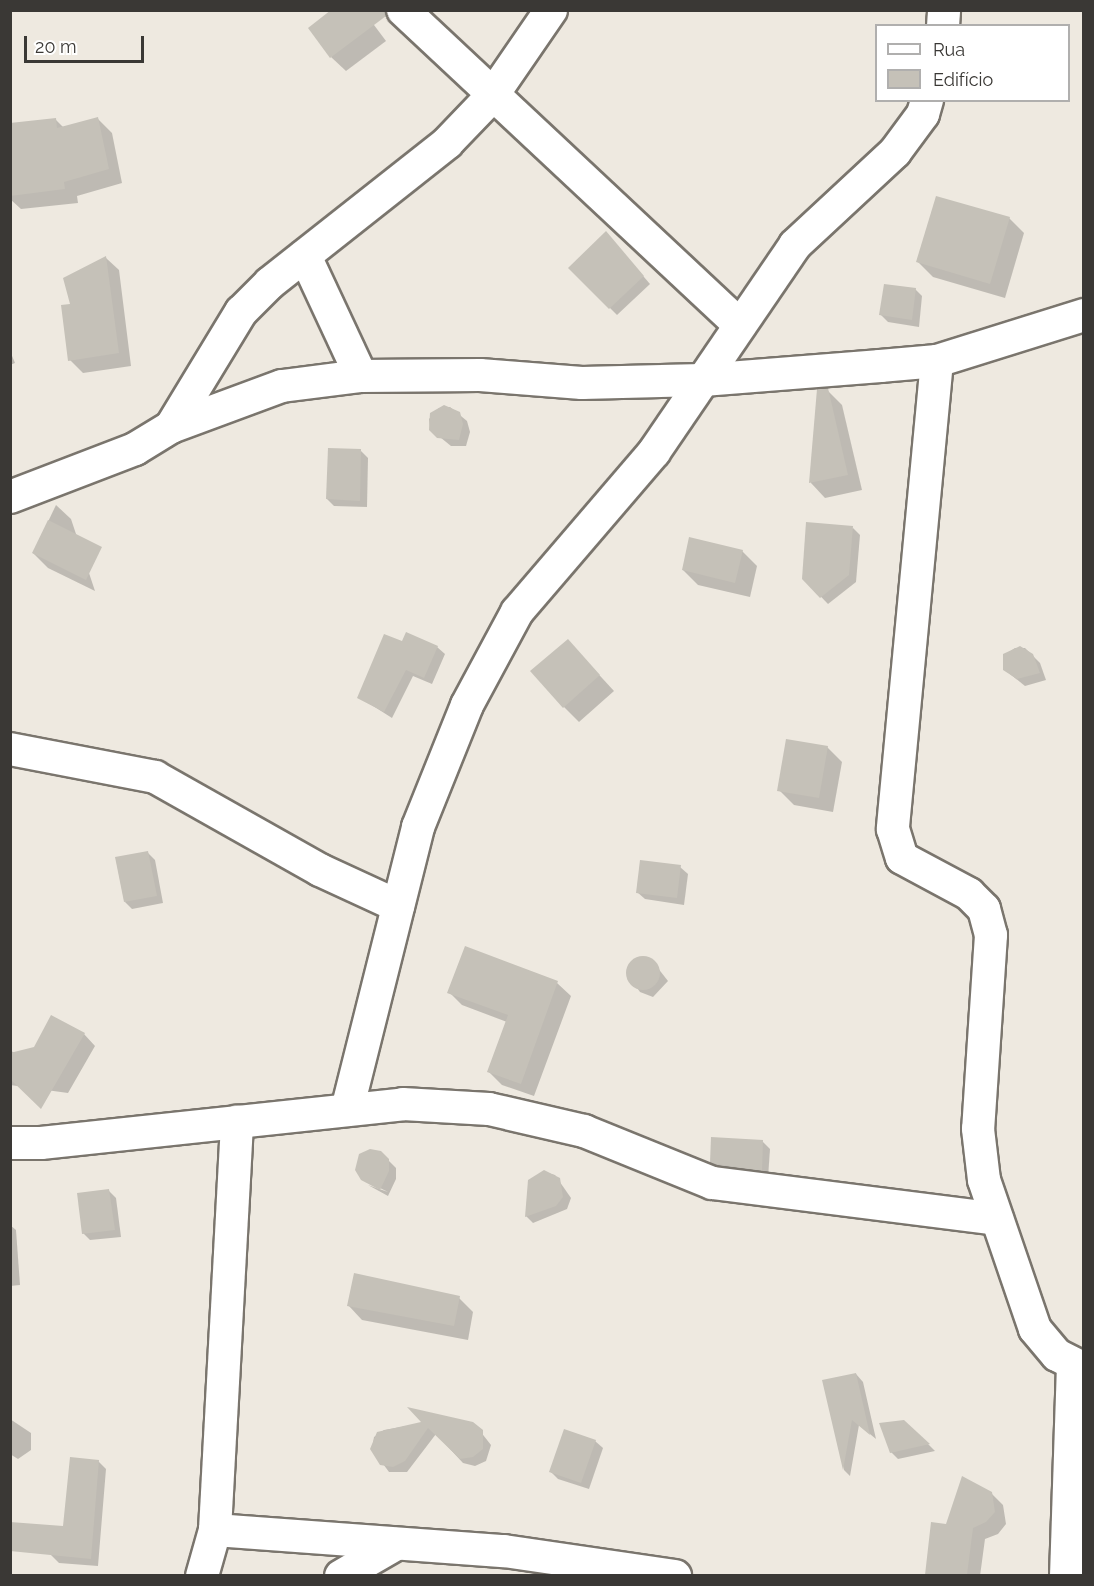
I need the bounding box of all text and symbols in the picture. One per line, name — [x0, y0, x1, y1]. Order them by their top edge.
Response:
scale bar — [27, 24, 147, 62]
legend — [875, 24, 1070, 102]
text: 20 m — [35, 36, 77, 57]
text: Rua — [933, 39, 965, 60]
text: Edifício — [933, 69, 993, 90]

